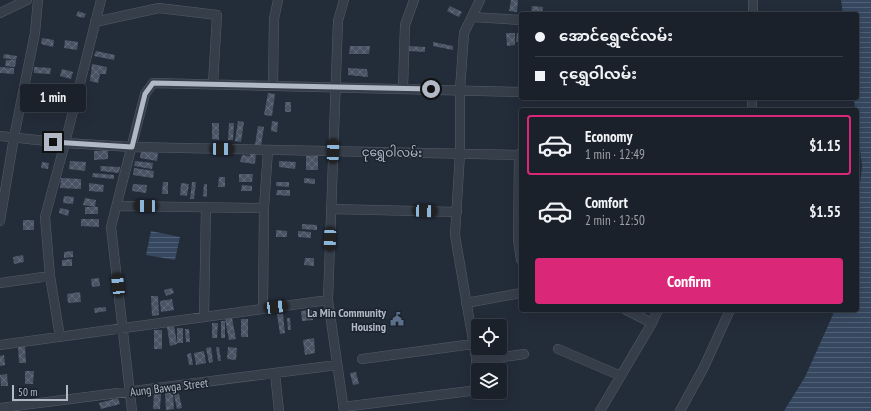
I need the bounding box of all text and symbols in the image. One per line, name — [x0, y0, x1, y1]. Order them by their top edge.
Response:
text: အောင်ရွှေဇင်လမ်း — [559, 26, 673, 45]
text: ငုရွှေဝါလမ်း — [559, 64, 637, 83]
route start — [422, 80, 440, 98]
callout: 1 min — [20, 84, 86, 112]
text: 1 min — [40, 89, 66, 106]
icon: car — [537, 127, 573, 163]
text: Economy — [585, 127, 633, 146]
route end — [44, 133, 62, 151]
text: $1.15 — [809, 136, 841, 155]
car — [327, 139, 339, 163]
car — [210, 143, 234, 155]
street label: ငုရွှေဝါလမ်း — [362, 143, 422, 163]
text: 1 min · 12:49 — [585, 146, 645, 163]
icon: car — [537, 193, 573, 229]
text: Comfort — [585, 193, 628, 212]
car — [134, 200, 158, 212]
text: $1.55 — [809, 202, 841, 221]
car — [413, 205, 437, 217]
text: 2 min · 12:50 — [585, 212, 645, 229]
car — [324, 227, 336, 251]
button: Confirm — [535, 258, 843, 304]
car — [111, 272, 125, 298]
car — [263, 300, 289, 314]
place label: La Min Community Housing — [307, 305, 386, 334]
public building icon: La Min Community Housing — [389, 311, 405, 327]
map controls — [471, 319, 507, 399]
button: locate — [471, 319, 507, 355]
button: layers — [471, 363, 507, 399]
street label: Aung Bawga Street — [129, 375, 210, 399]
scale bar — [12, 383, 68, 402]
text: 50 m — [18, 385, 37, 399]

